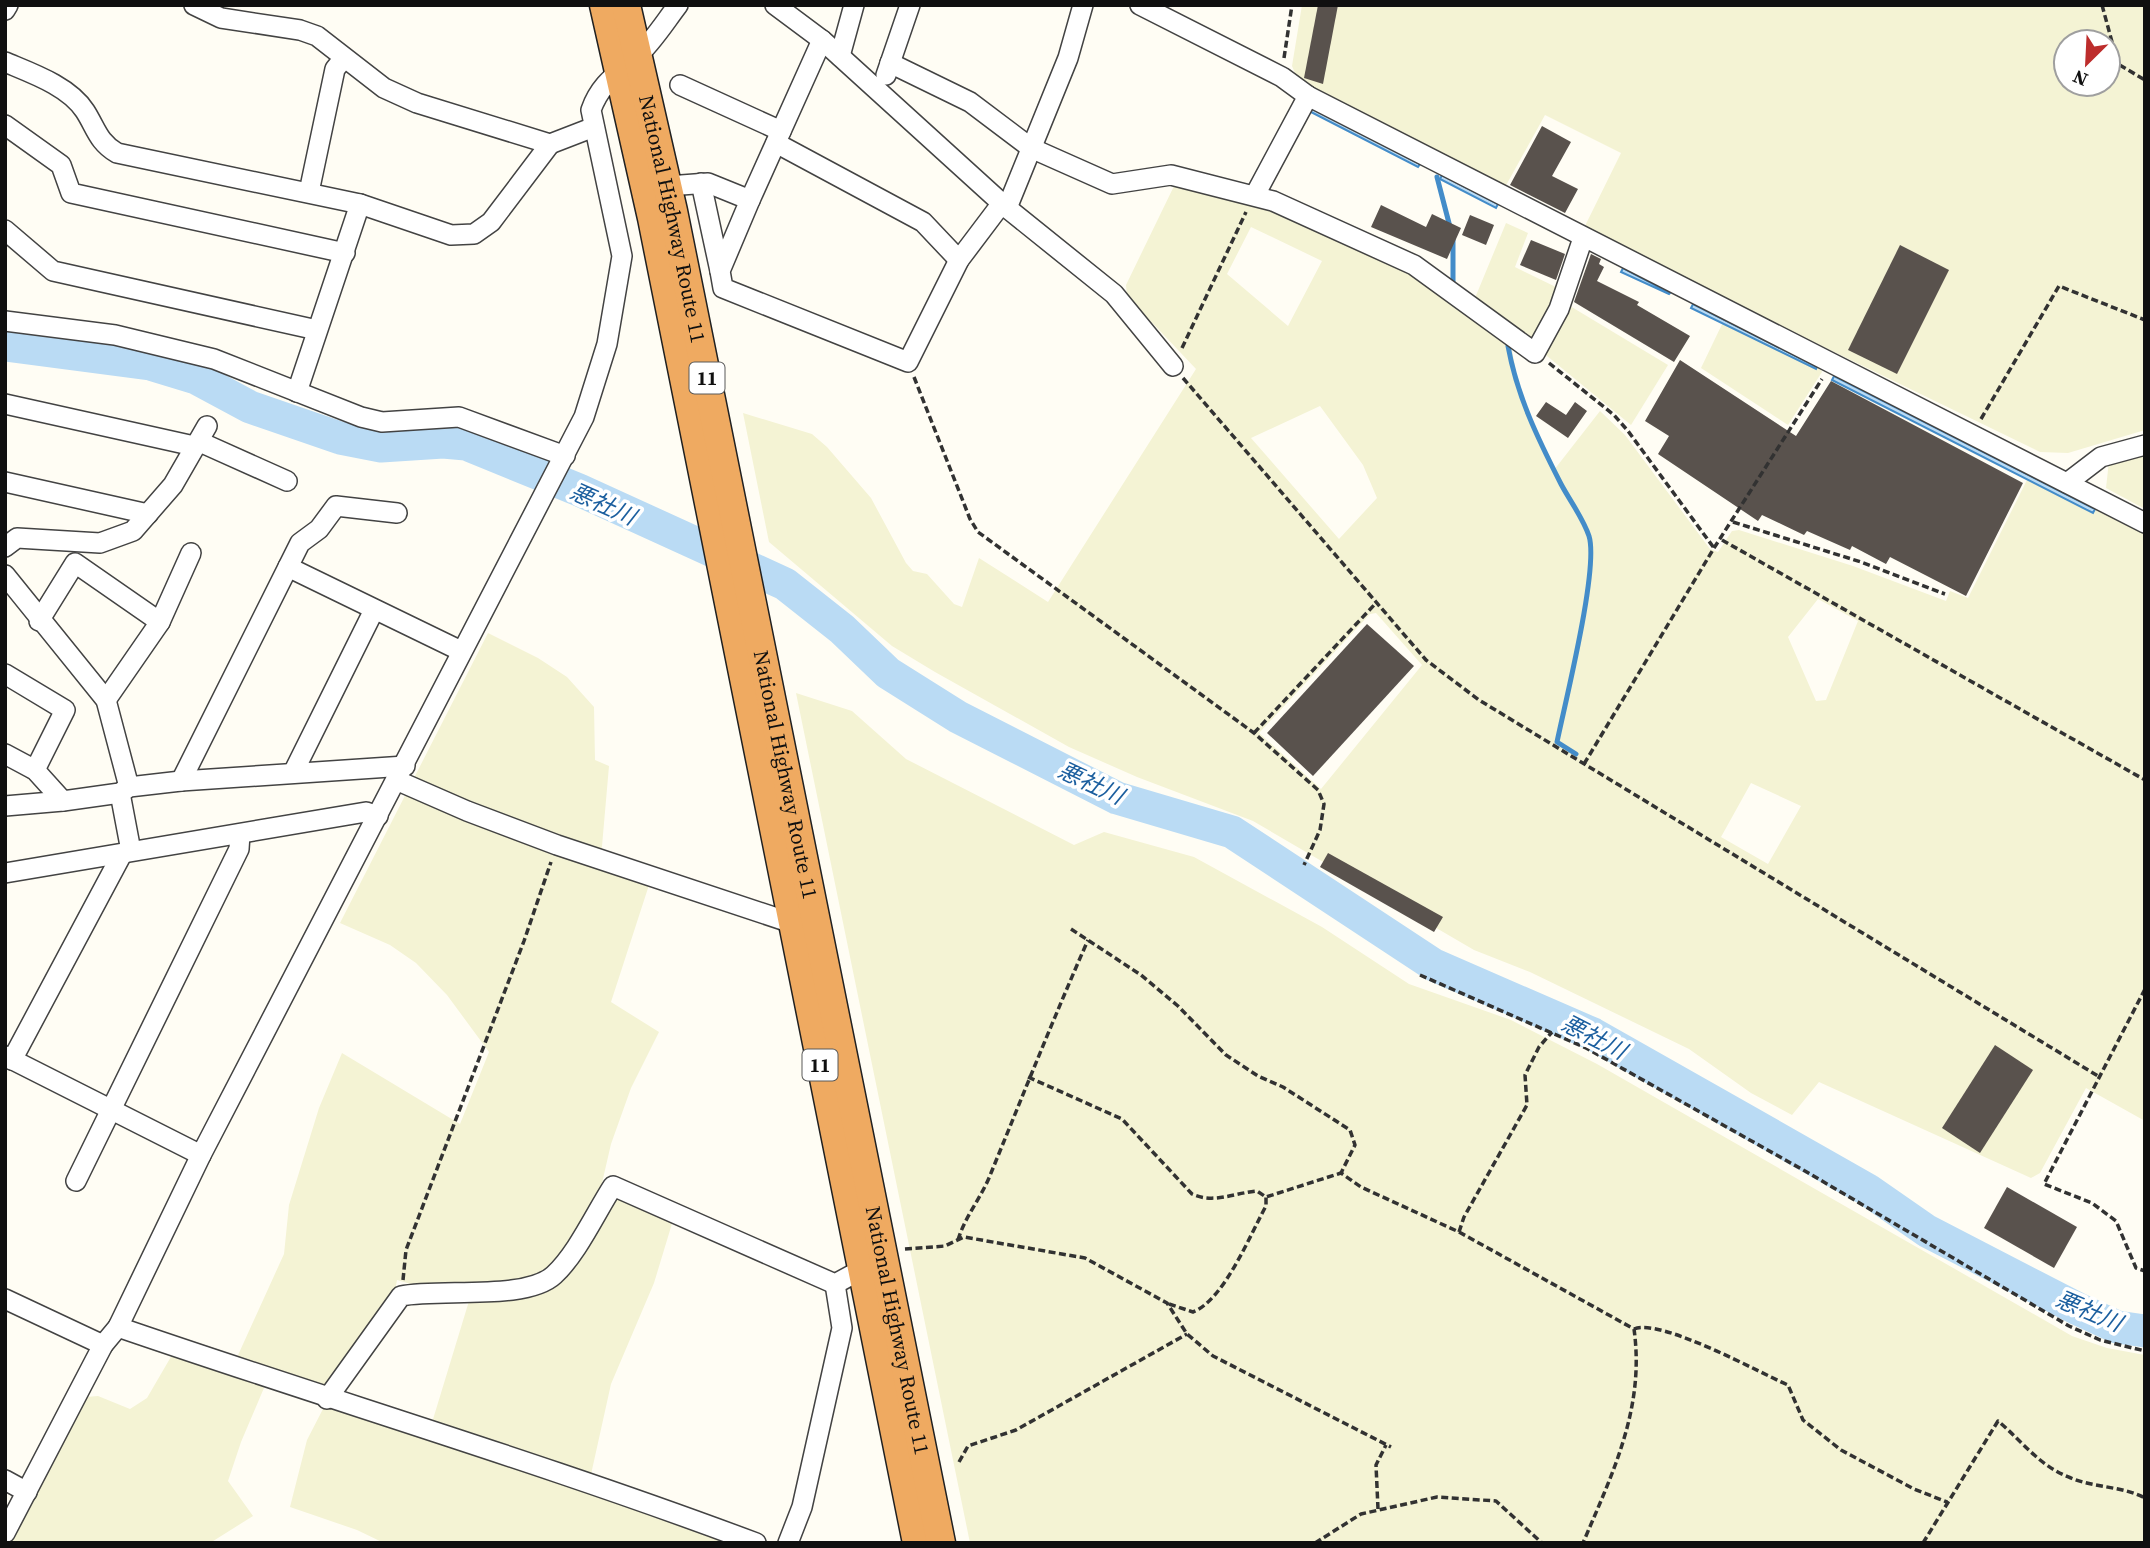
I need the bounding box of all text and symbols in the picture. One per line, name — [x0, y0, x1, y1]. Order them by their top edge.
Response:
north arrow — [2052, 28, 2122, 98]
text: N — [2068, 64, 2092, 93]
street label: National Highway Route 11 — [632, 92, 714, 345]
road number: 11 — [690, 362, 724, 394]
water label: 悪社川 — [565, 475, 644, 534]
street label: National Highway Route 11 — [747, 648, 826, 901]
water label: 悪社川 — [1053, 754, 1132, 813]
water label: 悪社川 — [1556, 1007, 1635, 1068]
road number: 11 — [802, 1050, 838, 1080]
street label: National Highway Route 11 — [859, 1203, 937, 1457]
water label: 悪社川 — [2051, 1283, 2130, 1340]

